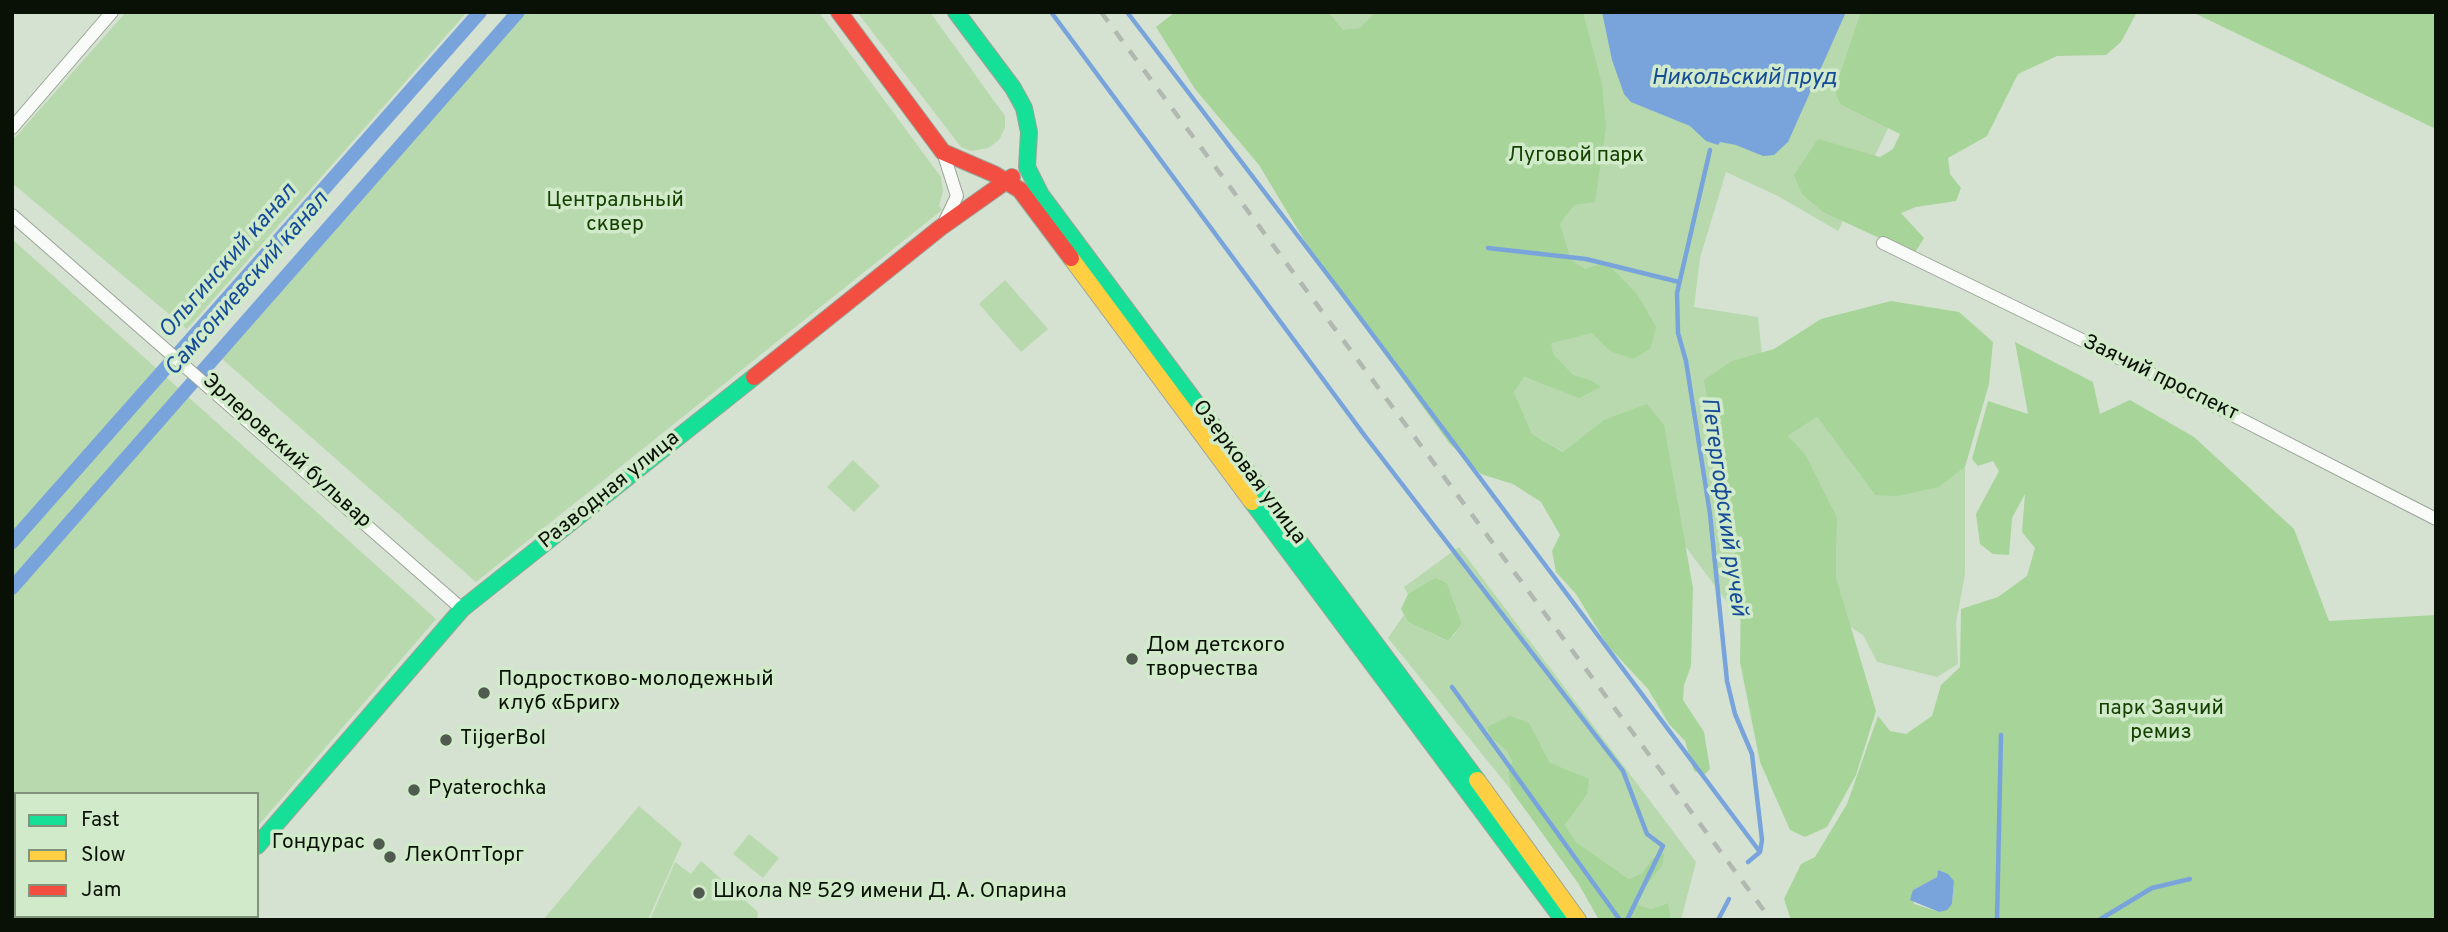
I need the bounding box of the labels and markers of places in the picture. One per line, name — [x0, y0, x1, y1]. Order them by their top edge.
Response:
place label: Дом детского творчества — [1146, 634, 1285, 684]
marker: Дом детского творчества — [1124, 651, 1140, 667]
place label: Подростково-молодежный клуб «Бриг» — [498, 668, 774, 718]
marker: Подростково-молодежный клуб «Бриг» — [476, 685, 492, 701]
place label: TijgerBol — [460, 727, 546, 753]
marker: TijgerBol — [438, 732, 454, 748]
place label: Pyaterochka — [428, 777, 546, 803]
marker: Pyaterochka — [406, 782, 422, 798]
place label: Гондурас — [272, 831, 365, 857]
marker: Гондурас — [371, 836, 387, 852]
place label: ЛекОптТорг — [404, 844, 524, 870]
marker: ЛекОптТорг — [382, 849, 398, 865]
place label: Школа № 529 имени Д. А. Опарина — [713, 880, 1067, 906]
marker: Школа № 529 имени Д. А. Опарина — [691, 885, 707, 901]

